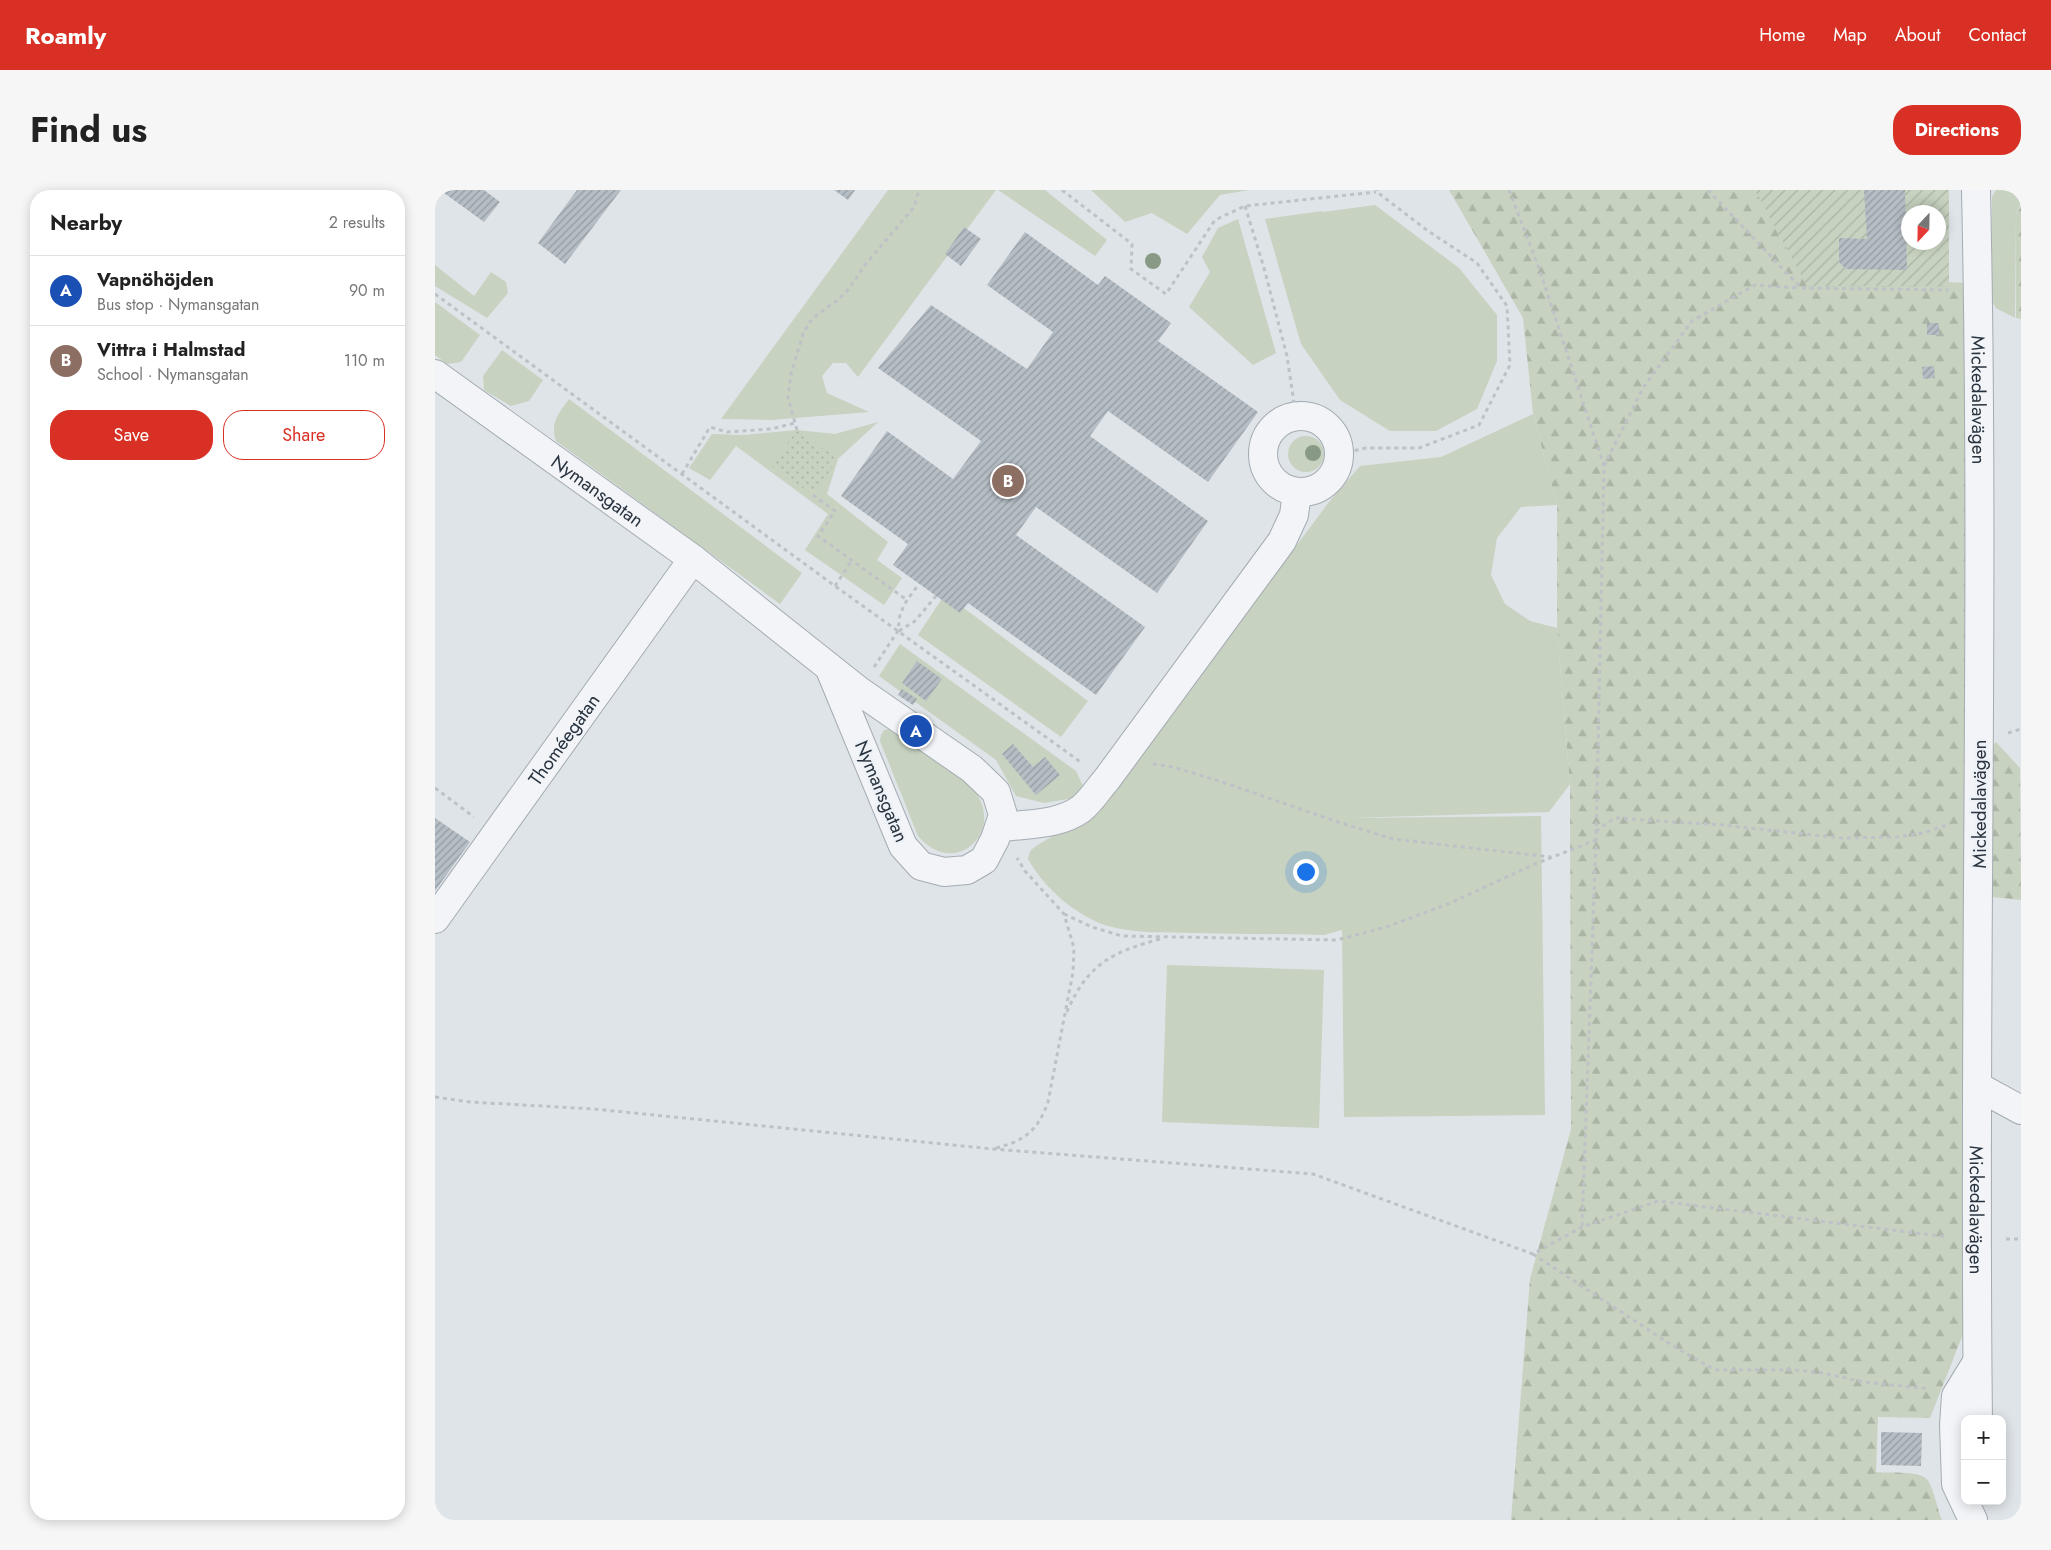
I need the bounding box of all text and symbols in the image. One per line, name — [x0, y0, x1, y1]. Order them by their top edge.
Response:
text: Roamly — [25, 18, 106, 53]
text: Home — [1759, 22, 1805, 48]
text: Map — [1833, 22, 1867, 48]
text: About — [1895, 22, 1940, 48]
text: Contact — [1968, 22, 2026, 48]
text: Find us — [30, 105, 147, 155]
button: Directions — [1893, 105, 2021, 155]
north arrow — [1901, 205, 1946, 250]
text: Nearby — [50, 208, 122, 238]
text: 2 results — [329, 211, 385, 234]
text: Vapnöhöjden — [97, 266, 214, 293]
text: A — [60, 279, 72, 302]
text: 90 m — [349, 279, 385, 302]
text: Bus stop · Nymansgatan — [97, 293, 259, 316]
street label: Mickedalavägen — [1964, 335, 1992, 465]
text: Vittra i Halmstad — [97, 336, 246, 363]
text: B — [61, 349, 71, 372]
text: 110 m — [344, 349, 385, 372]
text: School · Nymansgatan — [97, 363, 249, 386]
button: Save — [50, 410, 213, 460]
button: Share — [223, 410, 385, 460]
street label: Nymansgatan — [545, 448, 649, 534]
pin: B — [992, 462, 1024, 500]
street label: Thoméegatan — [522, 688, 606, 791]
pin: A — [900, 712, 932, 750]
street label: Nymansgatan — [848, 736, 915, 846]
street label: Mickedalavägen — [1966, 740, 1993, 868]
your location — [1293, 859, 1319, 885]
street label: Mickedalavägen — [1963, 1145, 1990, 1274]
map controls — [1961, 1415, 2006, 1505]
button: + — [1961, 1415, 2006, 1460]
button: − — [1961, 1460, 2006, 1505]

